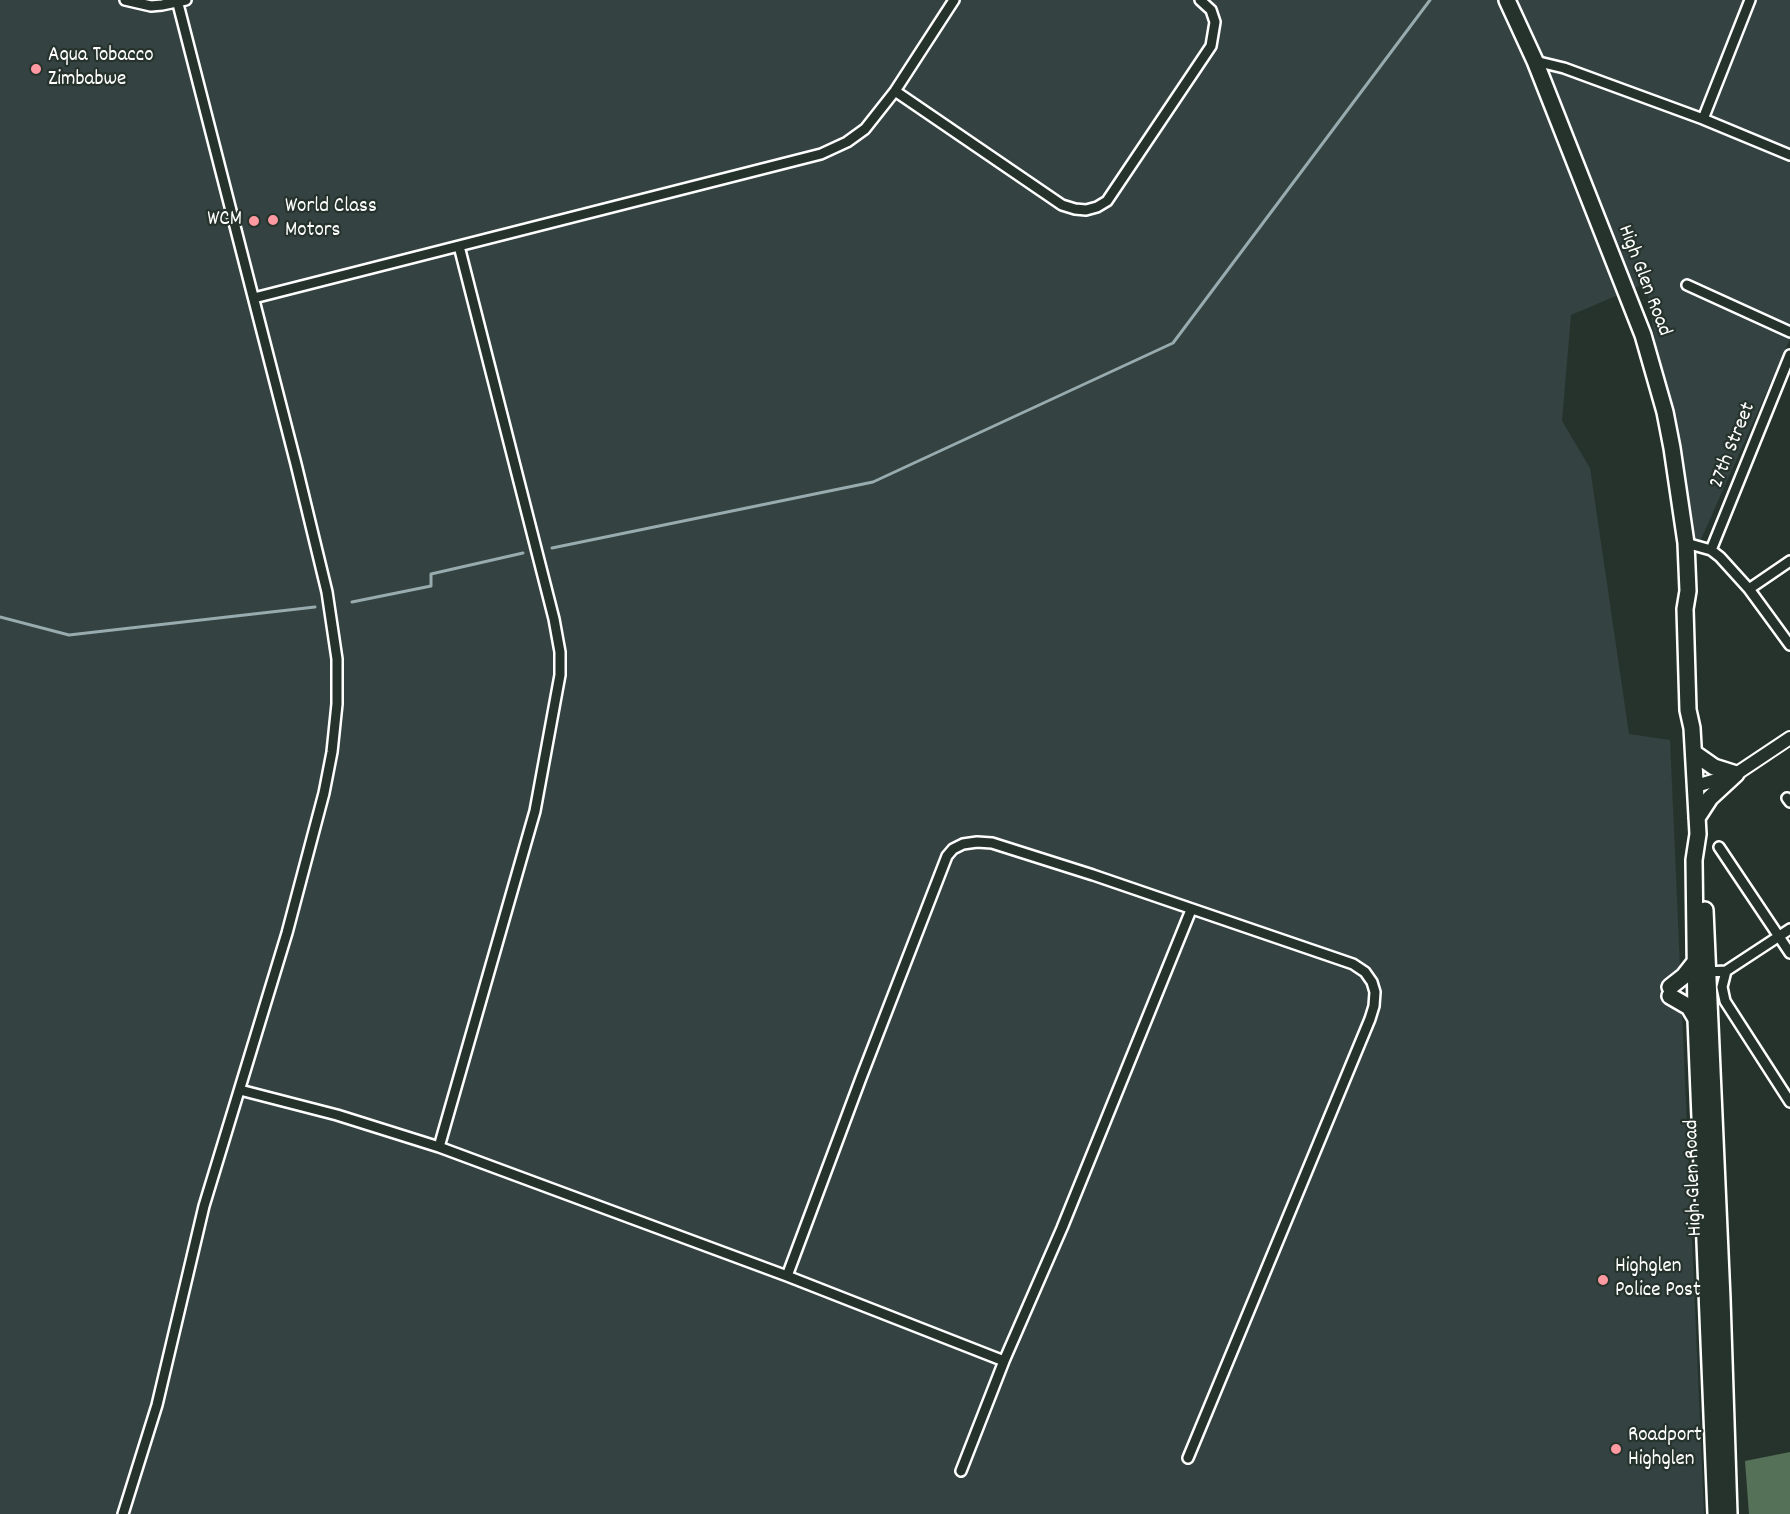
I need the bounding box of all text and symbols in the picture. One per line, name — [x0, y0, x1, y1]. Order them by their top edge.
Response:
place label: Aqua Tobacco Zimbabwe — [48, 44, 154, 94]
marker: Aqua Tobacco Zimbabwe — [29, 62, 43, 76]
place label: World Class Motors — [285, 195, 377, 245]
place label: WCM — [207, 208, 242, 234]
marker: World Class Motors — [266, 213, 280, 227]
marker: WCM — [247, 214, 261, 228]
street label: High Glen Road — [1610, 222, 1676, 340]
street label: 27th Street — [1705, 399, 1763, 493]
street label: High Glen Road — [1680, 1119, 1710, 1237]
place label: Highglen Police Post — [1615, 1255, 1701, 1305]
marker: Highglen Police Post — [1596, 1273, 1610, 1287]
place label: Roadport Highglen — [1628, 1424, 1702, 1474]
marker: Roadport Highglen — [1609, 1442, 1623, 1456]

